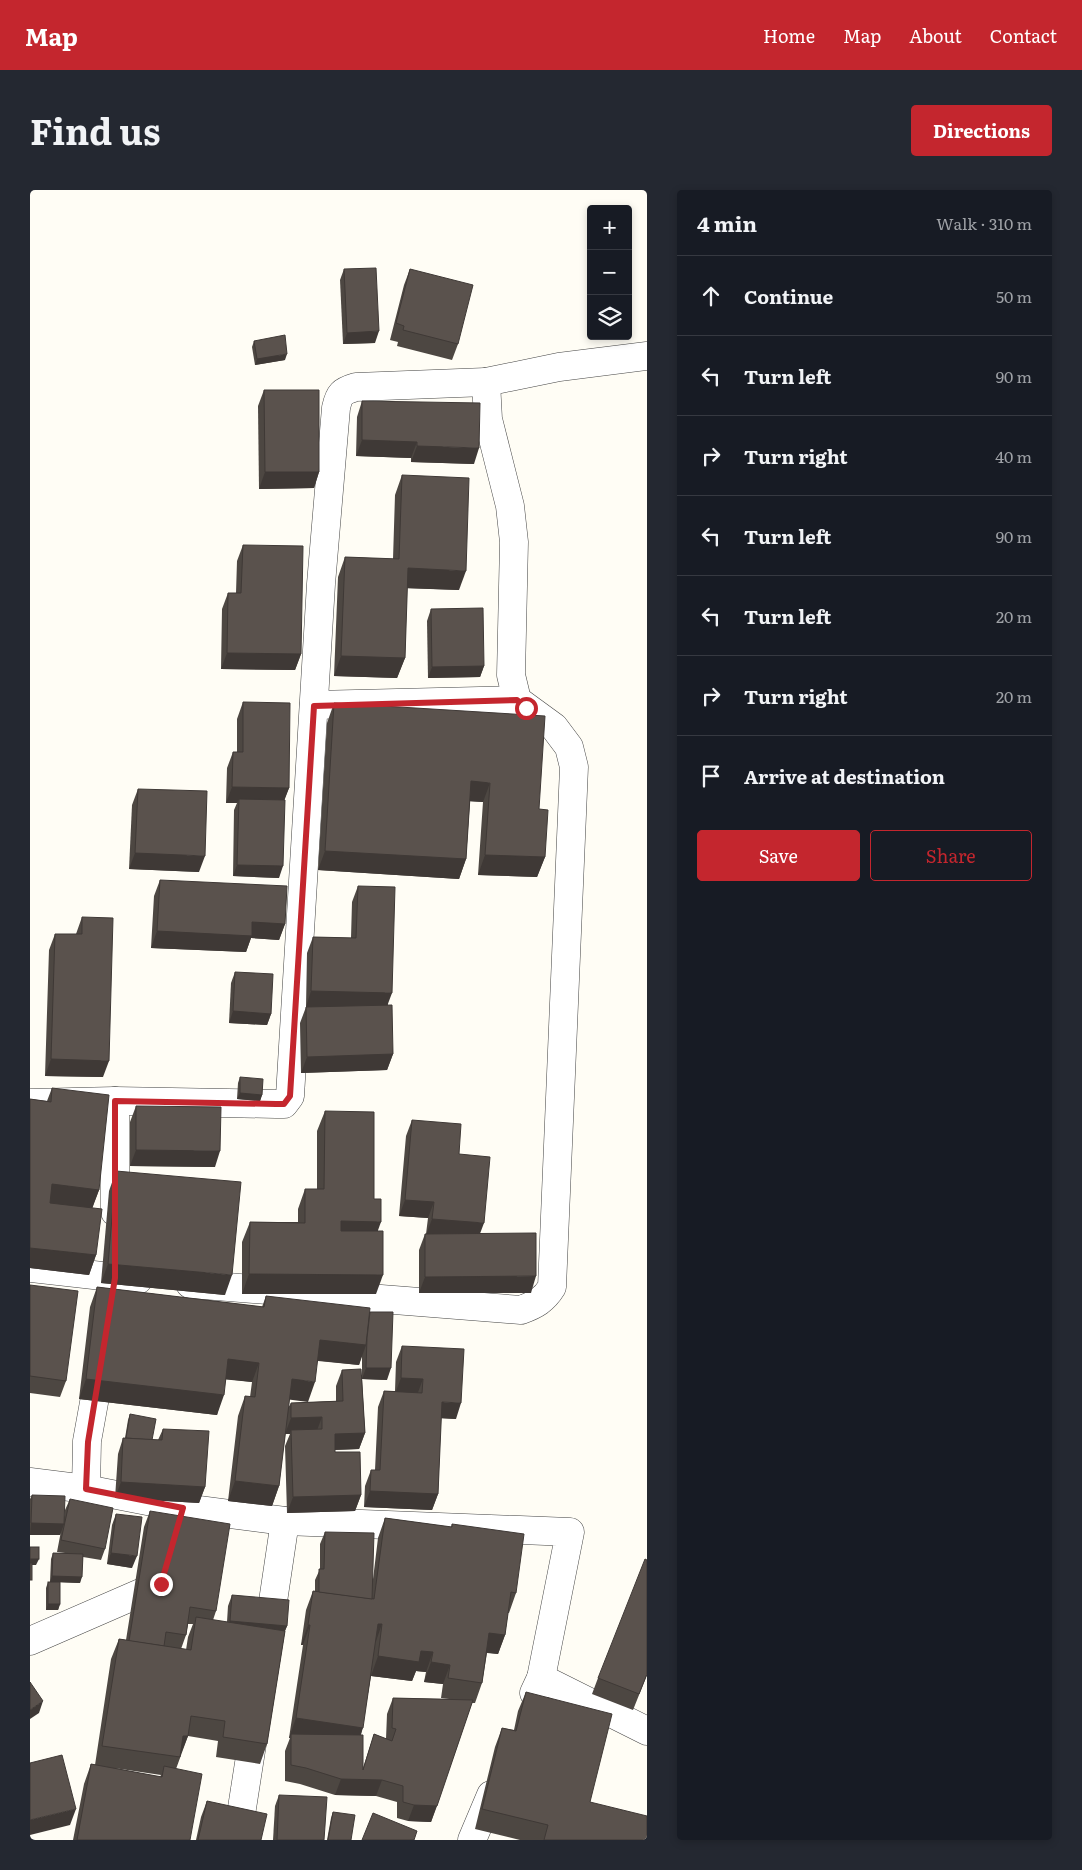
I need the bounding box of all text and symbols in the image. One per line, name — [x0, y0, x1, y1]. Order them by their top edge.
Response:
text: Map — [25, 18, 78, 53]
text: Home — [763, 22, 815, 49]
text: Map — [843, 22, 881, 49]
text: About — [909, 22, 962, 49]
text: Contact — [990, 22, 1057, 49]
text: Find us — [30, 104, 160, 156]
button: Directions — [911, 105, 1052, 156]
map controls — [587, 205, 632, 340]
button: + — [587, 205, 632, 250]
text: 4 min — [697, 207, 757, 238]
text: Walk · 310 m — [936, 211, 1032, 235]
button: − — [587, 250, 632, 295]
icon: ahead — [697, 282, 725, 310]
text: Continue — [744, 282, 833, 310]
text: 50 m — [996, 284, 1032, 308]
button: layers — [587, 295, 632, 340]
icon: left — [697, 362, 725, 390]
text: Turn left — [744, 362, 831, 390]
text: 90 m — [996, 364, 1032, 388]
icon: right — [697, 442, 725, 470]
text: Turn right — [744, 442, 848, 470]
text: 40 m — [995, 444, 1032, 468]
icon: left — [697, 522, 725, 550]
text: Turn left — [744, 522, 831, 550]
text: 90 m — [996, 524, 1032, 548]
icon: left — [697, 602, 725, 630]
text: Turn left — [744, 602, 831, 630]
text: 20 m — [996, 604, 1032, 628]
icon: right — [697, 682, 725, 710]
text: Turn right — [744, 682, 848, 710]
text: 20 m — [996, 684, 1032, 708]
route start — [515, 697, 538, 720]
icon: arrive — [697, 762, 725, 790]
text: Arrive at destination — [744, 762, 945, 790]
button: Save — [697, 830, 860, 881]
button: Share — [870, 830, 1032, 881]
route end — [150, 1573, 173, 1596]

